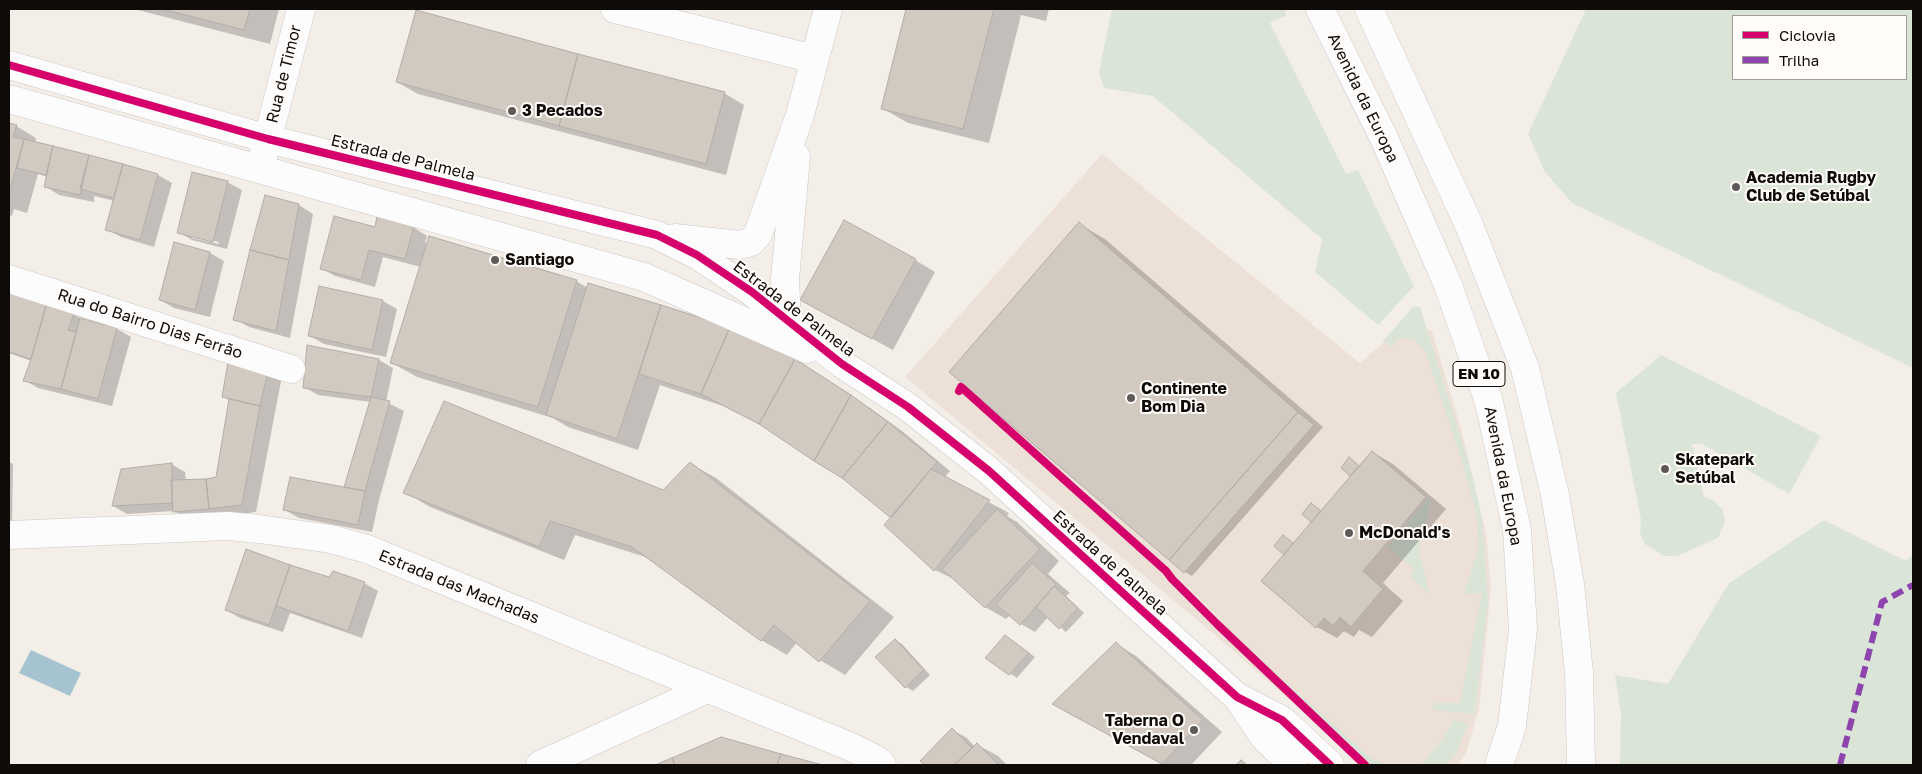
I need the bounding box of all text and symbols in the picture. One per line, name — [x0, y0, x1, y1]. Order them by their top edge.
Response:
legend — [1732, 15, 1907, 80]
street label: Rua de Timor — [263, 23, 305, 125]
text: Ciclovia — [1779, 26, 1836, 44]
street label: Avenida da Europa — [1323, 30, 1403, 166]
text: Trilha — [1779, 51, 1819, 69]
place label: 3 Pecados — [522, 101, 603, 121]
marker: 3 Pecados — [506, 105, 518, 117]
street label: Estrada de Palmela — [329, 131, 477, 185]
place label: Academia Rugby Club de Setúbal — [1746, 168, 1876, 206]
marker: Academia Rugby Club de Setúbal — [1730, 181, 1742, 193]
place label: Santiago — [505, 250, 574, 270]
marker: Santiago — [489, 254, 501, 266]
street label: Estrada de Palmela — [729, 257, 859, 361]
street label: Rua do Bairro Dias Ferrão — [55, 285, 245, 363]
road number: EN 10 — [1453, 362, 1505, 386]
place label: Continente Bom Dia — [1141, 379, 1227, 417]
marker: Continente Bom Dia — [1125, 392, 1137, 404]
street label: Avenida da Europa — [1480, 405, 1526, 547]
place label: Skatepark Setúbal — [1675, 450, 1755, 488]
marker: Skatepark Setúbal — [1659, 463, 1671, 475]
street label: Estrada de Palmela — [1049, 506, 1171, 620]
place label: McDonald's — [1359, 523, 1450, 543]
marker: McDonald's — [1343, 527, 1355, 539]
street label: Estrada das Machadas — [376, 546, 542, 628]
place label: Taberna O Vendaval — [1105, 711, 1184, 749]
marker: Taberna O Vendaval — [1188, 724, 1200, 736]

